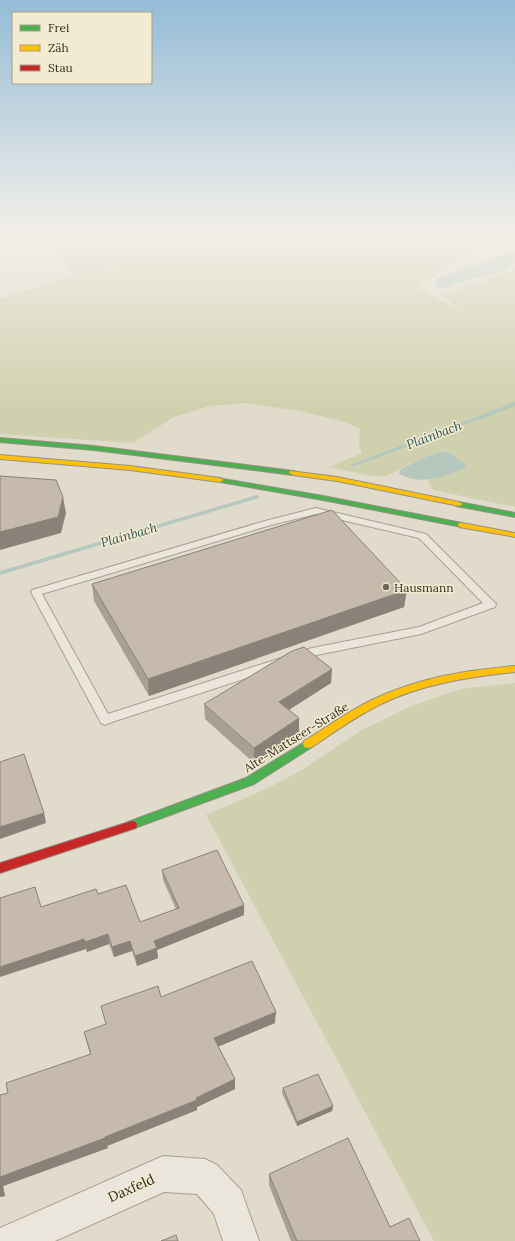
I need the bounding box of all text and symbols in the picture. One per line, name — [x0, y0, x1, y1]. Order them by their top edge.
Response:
legend — [12, 12, 152, 84]
text: Frei — [48, 20, 69, 35]
text: Zäh — [48, 40, 69, 55]
text: Stau — [48, 60, 73, 75]
water label: Plainbach — [404, 416, 465, 453]
water label: Plainbach — [99, 519, 160, 551]
place label: Hausmann — [394, 580, 454, 595]
marker: Hausmann — [381, 582, 391, 592]
street label: Alte-Mattseer-Straße — [240, 698, 352, 776]
street label: Daxfeld — [105, 1170, 157, 1206]

